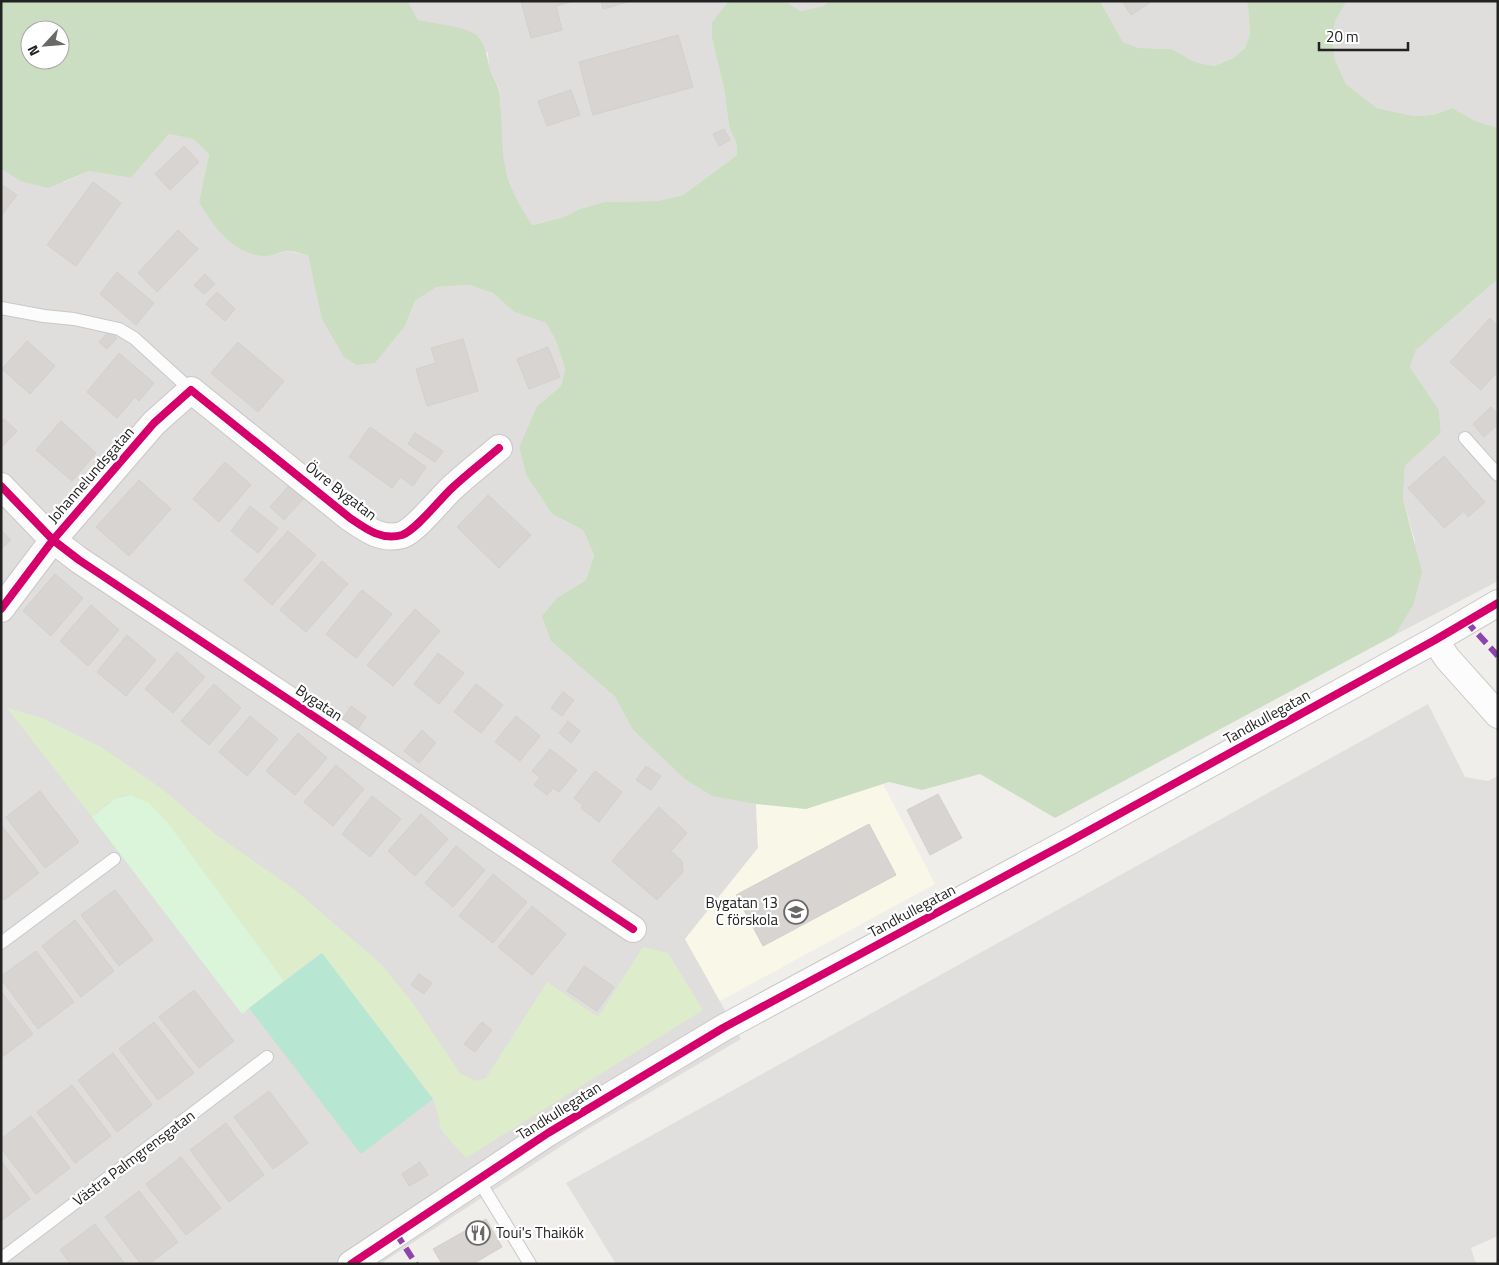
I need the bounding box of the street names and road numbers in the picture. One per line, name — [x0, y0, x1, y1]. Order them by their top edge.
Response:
street label: Johannelundsgatan — [42, 421, 139, 528]
street label: Övre Bygatan — [301, 455, 382, 526]
street label: Bygatan — [291, 678, 347, 727]
street label: Tandkullegatan — [1219, 683, 1314, 750]
street label: Tandkullegatan — [864, 878, 959, 943]
street label: Tandkullegatan — [512, 1075, 605, 1146]
street label: Västra Palmgrensgatan — [68, 1104, 200, 1211]

